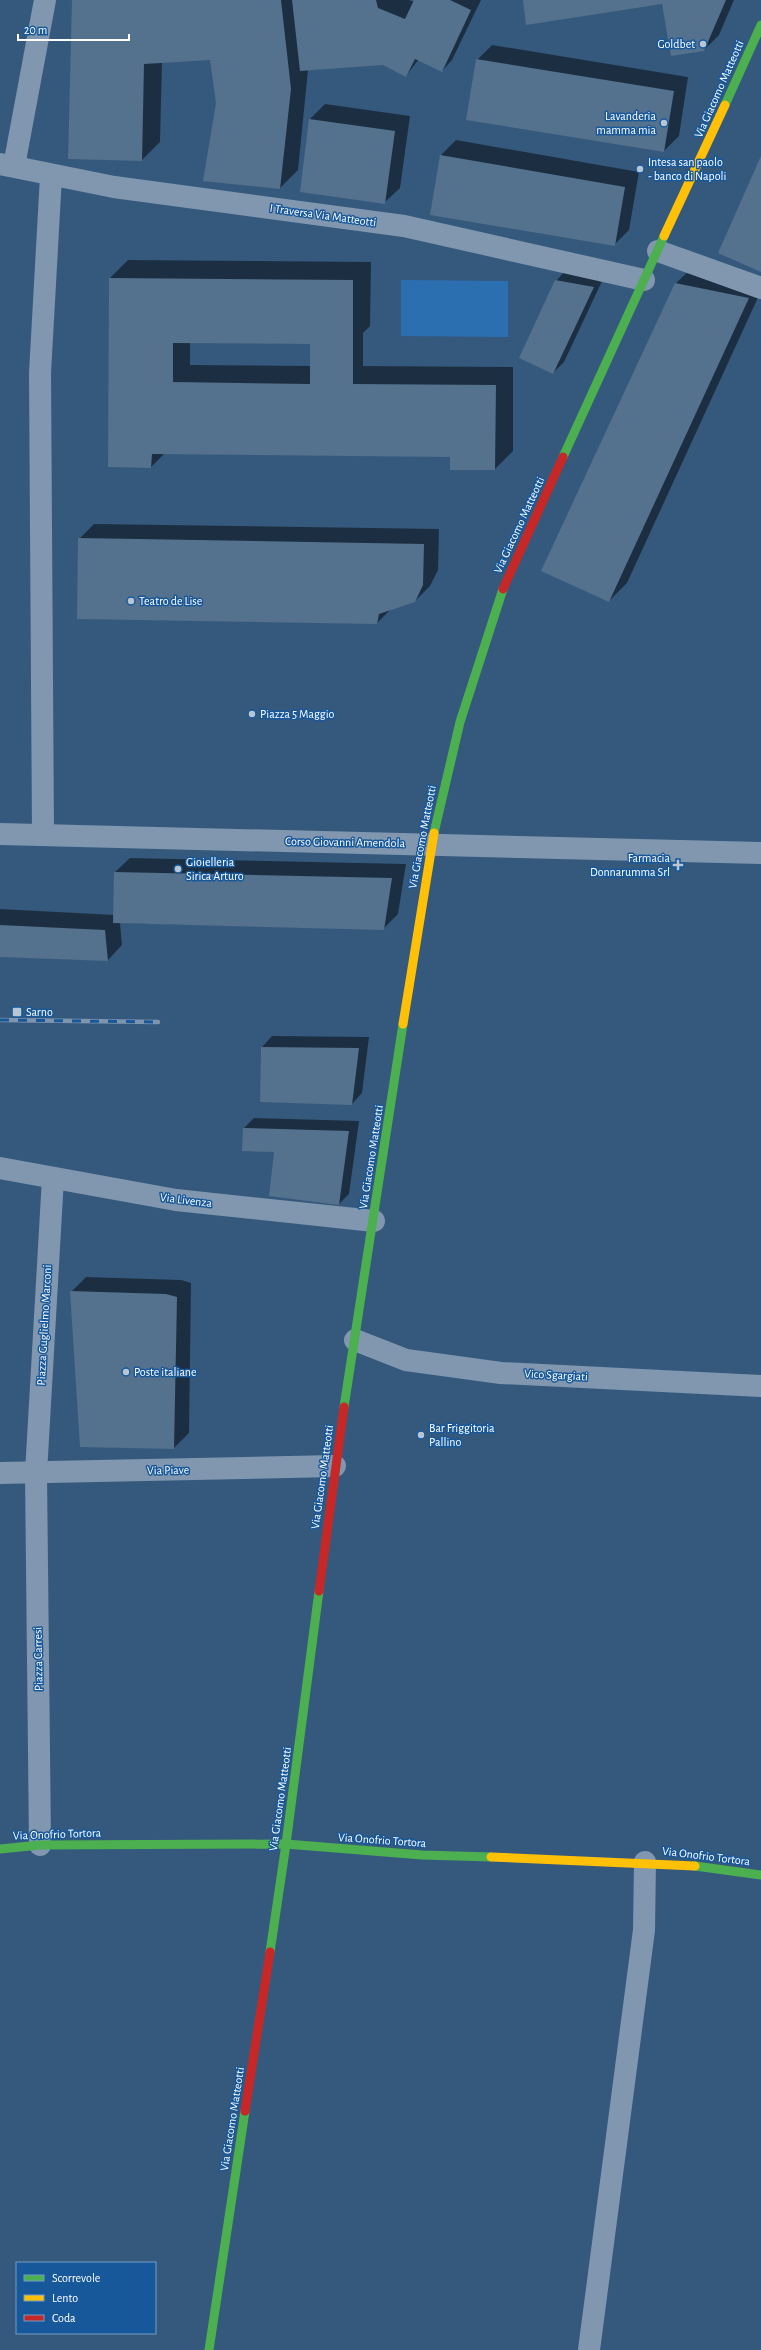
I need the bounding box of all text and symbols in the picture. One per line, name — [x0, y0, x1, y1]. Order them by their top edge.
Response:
scale bar — [18, 16, 129, 42]
text: 20 m — [24, 24, 47, 36]
place label: Goldbet — [657, 38, 695, 50]
street label: Via Giacomo Matteotti — [692, 39, 746, 139]
marker: Goldbet — [698, 39, 708, 49]
place label: Lavanderia mamma mia — [596, 110, 656, 136]
marker: Lavanderia mamma mia — [659, 118, 669, 128]
place label: Intesa san paolo - banco di Napoli — [648, 156, 726, 182]
marker: Intesa san paolo - banco di Napoli — [635, 164, 645, 174]
street label: I Traversa Via Matteotti — [269, 202, 377, 228]
street label: Via Giacomo Matteotti — [491, 475, 547, 575]
place label: Teatro de Lise — [139, 595, 202, 607]
marker: Teatro de Lise — [126, 596, 136, 606]
place label: Piazza 5 Maggio — [260, 708, 335, 720]
marker: Piazza 5 Maggio — [247, 709, 257, 719]
street label: Via Giacomo Matteotti — [406, 784, 438, 890]
street label: Corso Giovanni Amendola — [285, 835, 406, 849]
place label: Farmacia Donnarumma Srl — [590, 852, 670, 878]
place label: Gioielleria Sirica Arturo — [186, 856, 244, 882]
marker: Farmacia Donnarumma Srl — [673, 860, 683, 870]
marker: Gioielleria Sirica Arturo — [173, 864, 183, 874]
marker: Sarno — [11, 1006, 23, 1018]
place label: Sarno — [26, 1006, 53, 1018]
street label: Via Giacomo Matteotti — [357, 1104, 385, 1210]
street label: Via Livenza — [159, 1191, 213, 1209]
street label: Piazza Guglielmo Marconi — [35, 1264, 53, 1386]
place label: Poste italiane — [134, 1366, 197, 1378]
marker: Poste italiane — [121, 1367, 131, 1377]
street label: Vico Sgargiati — [524, 1367, 588, 1383]
place label: Bar Friggitoria Pallino — [429, 1422, 495, 1448]
street label: Via Giacomo Matteotti — [309, 1424, 335, 1530]
marker: Bar Friggitoria Pallino — [416, 1430, 426, 1440]
street label: Via Piave — [147, 1464, 189, 1476]
street label: Piazza Carresi — [31, 1627, 45, 1691]
street label: Via Giacomo Matteotti — [267, 1746, 293, 1852]
street label: Via Onofrio Tortora — [13, 1826, 102, 1842]
street label: Via Onofrio Tortora — [337, 1831, 427, 1849]
street label: Via Onofrio Tortora — [661, 1845, 751, 1867]
street label: Via Giacomo Matteotti — [218, 2066, 246, 2172]
legend — [16, 2262, 156, 2334]
text: Scorrevole — [52, 2272, 100, 2284]
text: Lento — [52, 2292, 78, 2304]
text: Coda — [52, 2312, 76, 2324]

